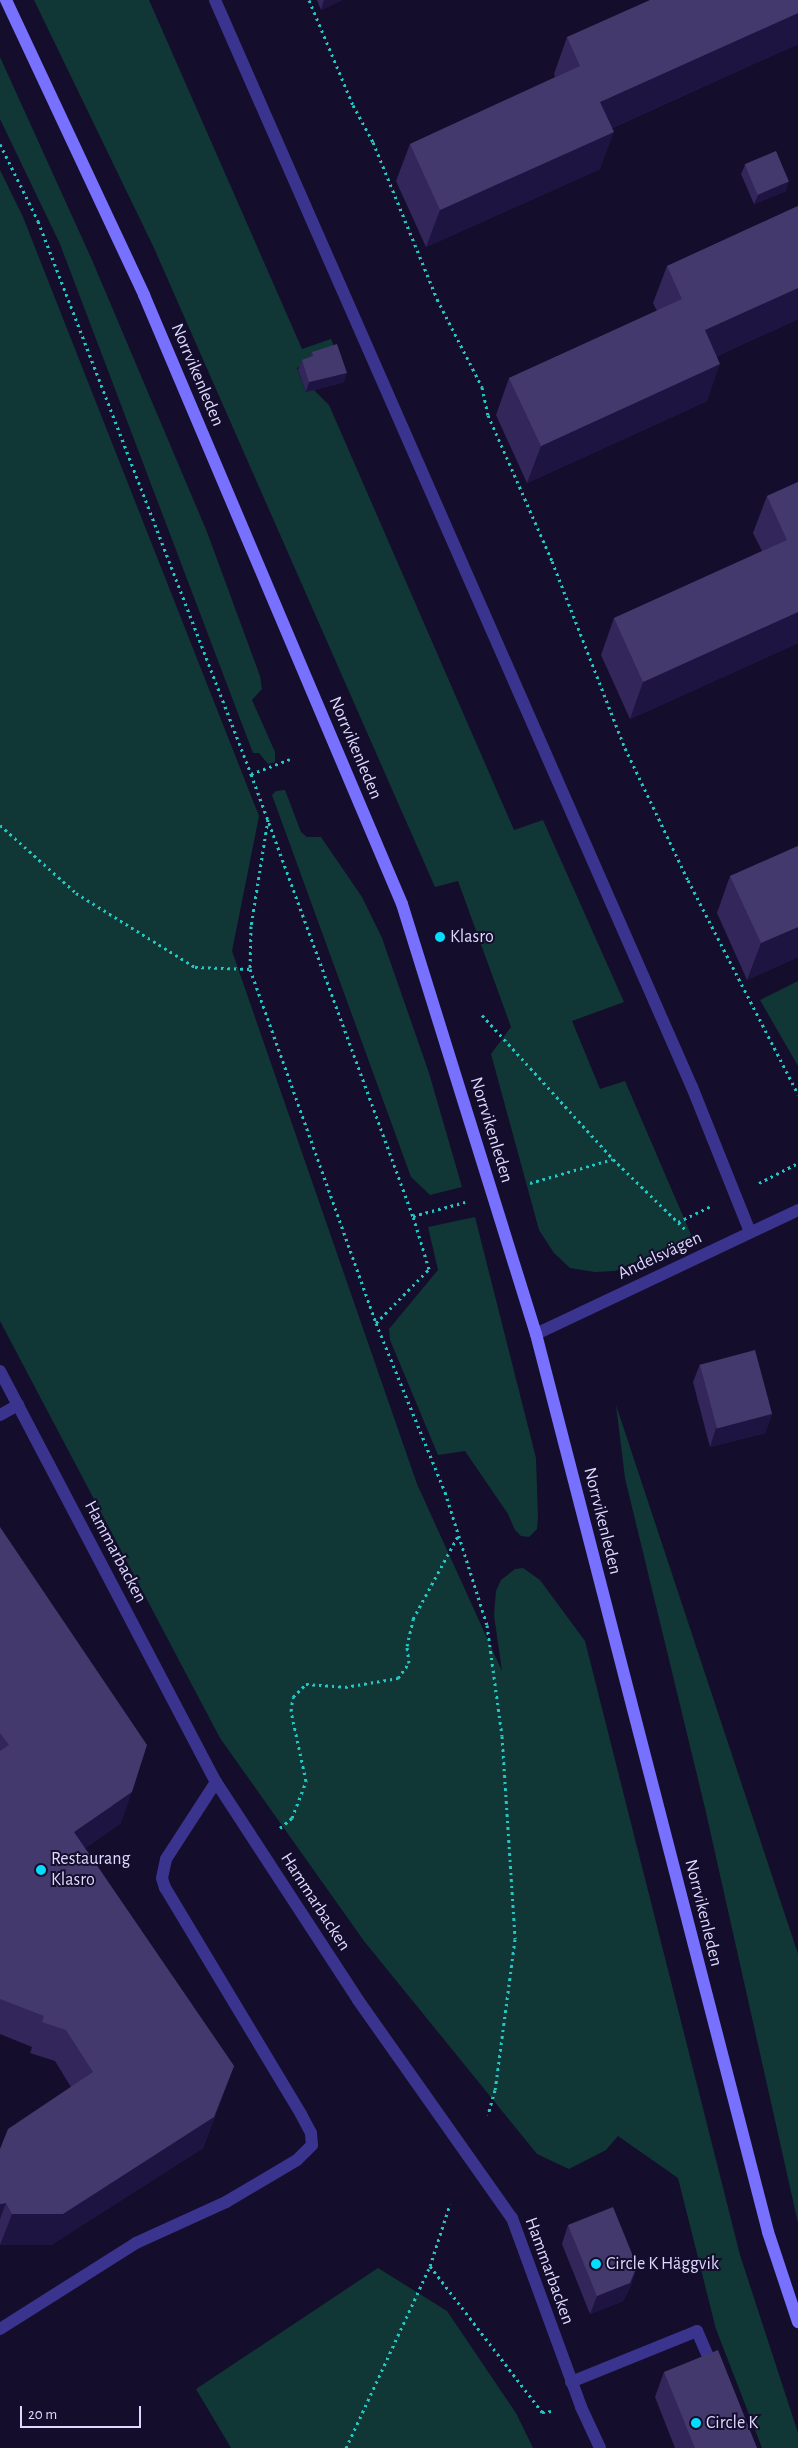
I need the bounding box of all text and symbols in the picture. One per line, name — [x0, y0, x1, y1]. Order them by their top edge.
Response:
street label: Norrvikenleden — [166, 320, 228, 430]
street label: Norrvikenleden — [324, 693, 386, 803]
place label: Klasro — [450, 926, 494, 948]
marker: Klasro — [434, 931, 446, 943]
street label: Norrvikenleden — [465, 1074, 517, 1186]
street label: Andelsvägen — [615, 1227, 705, 1285]
street label: Norrvikenleden — [578, 1465, 626, 1577]
street label: Hammarbacken — [79, 1497, 151, 1607]
place label: Restaurang Klasro — [51, 1849, 130, 1892]
street label: Hammarbacken — [275, 1849, 355, 1955]
street label: Norrvikenleden — [679, 1857, 727, 1969]
marker: Restaurang Klasro — [35, 1864, 47, 1876]
street label: Hammarbacken — [520, 2214, 578, 2328]
place label: Circle K Häggvik — [606, 2253, 719, 2275]
marker: Circle K Häggvik — [590, 2258, 602, 2270]
scale bar — [22, 2396, 144, 2428]
text: 20 m — [28, 2407, 57, 2422]
place label: Circle K — [706, 2412, 758, 2434]
marker: Circle K — [690, 2417, 702, 2429]

